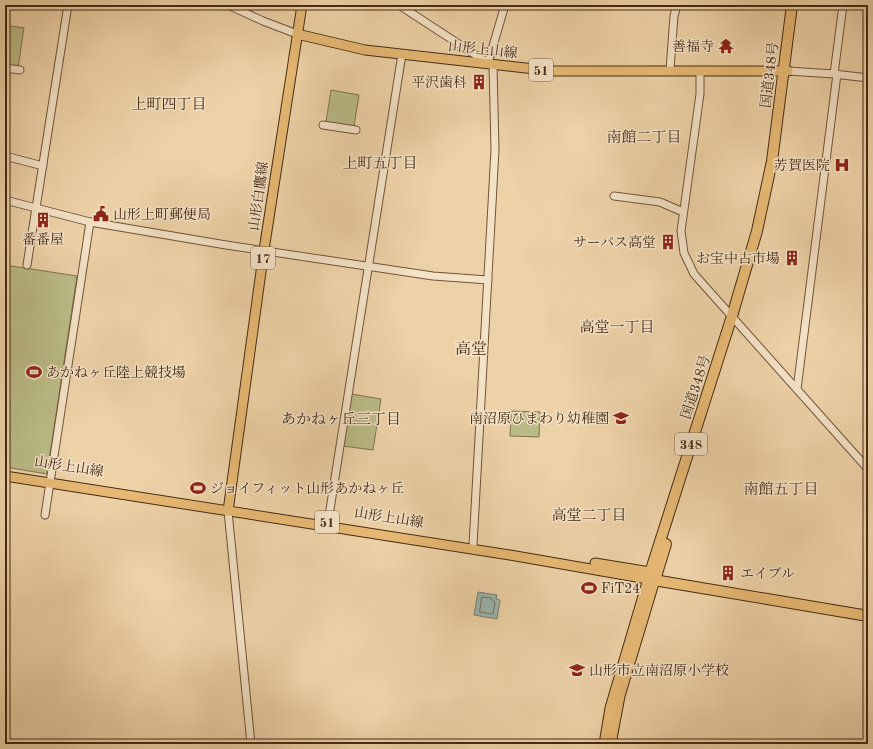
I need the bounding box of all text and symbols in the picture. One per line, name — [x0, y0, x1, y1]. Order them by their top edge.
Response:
temple icon: 善福寺 — [717, 37, 735, 55]
street label: 山形上山線 — [447, 38, 519, 61]
place label: 善福寺 — [672, 39, 714, 54]
street label: 国道348号 — [758, 41, 781, 109]
road number: 51 — [529, 59, 553, 81]
building icon: 平沢歯科 — [470, 73, 488, 91]
place label: 平沢歯科 — [411, 75, 467, 90]
district label: 上町四丁目 — [131, 96, 207, 113]
district label: 南館二丁目 — [606, 129, 682, 146]
district label: 上町五丁目 — [342, 155, 418, 172]
hospital icon: 芳賀医院 — [833, 156, 851, 174]
place label: 芳賀医院 — [774, 158, 830, 173]
street label: 山形白鷹線 — [246, 160, 271, 232]
public building icon: 山形上町郵便局 — [92, 205, 110, 223]
place label: 山形上町郵便局 — [113, 207, 211, 222]
building icon: 番番屋 — [34, 211, 52, 229]
place label: 番番屋 — [22, 232, 64, 247]
building icon: サーパス高堂 — [659, 233, 677, 251]
place label: サーパス高堂 — [573, 235, 656, 250]
road number: 17 — [251, 247, 275, 269]
building icon: お宝中古市場 — [783, 249, 801, 267]
place label: お宝中古市場 — [696, 251, 780, 266]
district label: 高堂一丁目 — [579, 319, 655, 336]
district label: 高堂 — [455, 340, 487, 358]
street label: 国道348号 — [678, 353, 713, 421]
sports icon: あかねヶ丘陸上競技場 — [25, 363, 43, 381]
place label: あかねヶ丘陸上競技場 — [46, 365, 186, 380]
school or university icon: 南沼原ひまわり幼稚園 — [612, 409, 630, 427]
district label: あかねヶ丘三丁目 — [281, 411, 401, 428]
place label: 南沼原ひまわり幼稚園 — [469, 411, 609, 426]
road number: 348 — [675, 433, 707, 455]
street label: 山形上山線 — [33, 454, 105, 479]
sports icon: ジョイフィット山形あかねヶ丘 — [189, 479, 207, 497]
place label: ジョイフィット山形あかねヶ丘 — [210, 481, 404, 496]
district label: 南館五丁目 — [743, 481, 819, 498]
street label: 山形上山線 — [353, 505, 425, 530]
district label: 高堂二丁目 — [551, 507, 627, 524]
road number: 51 — [315, 511, 339, 533]
building icon: エイブル — [719, 564, 737, 582]
place label: エイブル — [740, 566, 795, 581]
sports icon: FiT24 — [580, 579, 598, 597]
place label: FiT24 — [601, 582, 640, 596]
school or university icon: 山形市立南沼原小学校 — [568, 661, 586, 679]
place label: 山形市立南沼原小学校 — [589, 663, 729, 678]

